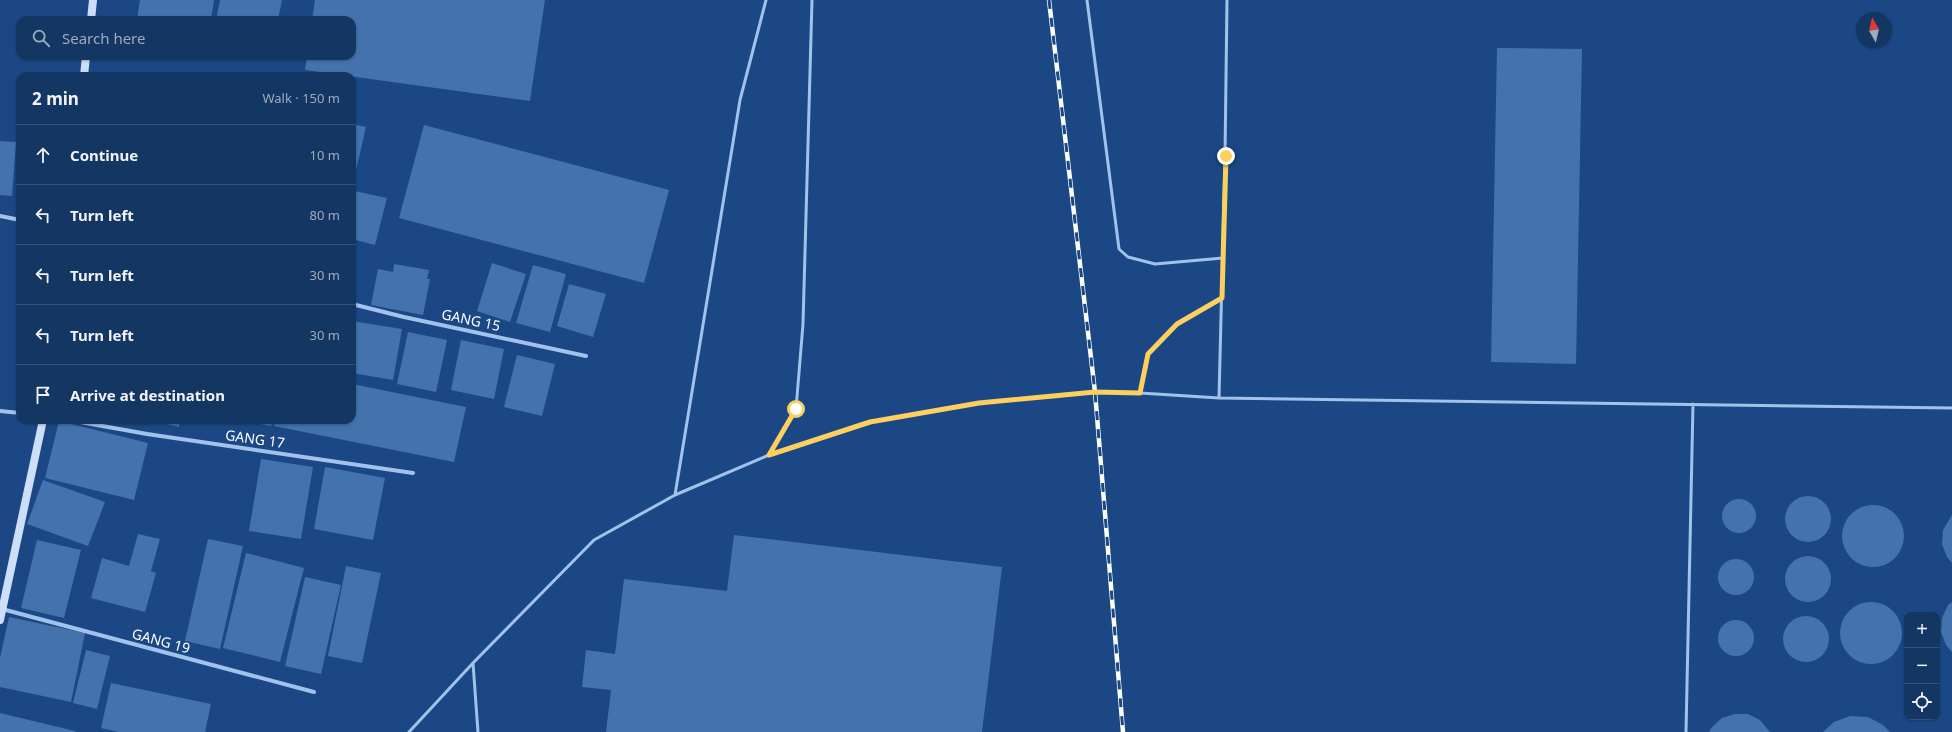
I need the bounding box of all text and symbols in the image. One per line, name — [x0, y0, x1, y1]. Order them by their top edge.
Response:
north arrow — [1856, 12, 1892, 48]
search box — [16, 16, 356, 60]
icon: search — [30, 27, 52, 49]
text: Search here — [62, 28, 145, 48]
text: 2 min — [32, 87, 79, 110]
text: Walk · 150 m — [262, 89, 340, 107]
icon: ahead — [32, 144, 54, 166]
text: Continue — [70, 145, 138, 165]
text: 10 m — [310, 146, 340, 164]
route end — [1217, 147, 1235, 165]
icon: left — [32, 204, 54, 226]
text: Turn left — [70, 205, 134, 225]
text: 80 m — [310, 206, 340, 224]
icon: left — [32, 264, 54, 286]
text: Turn left — [70, 265, 134, 285]
text: 30 m — [310, 266, 340, 284]
street label: GANG 15 — [440, 304, 502, 335]
icon: left — [32, 324, 54, 346]
text: Turn left — [70, 325, 134, 345]
text: 30 m — [310, 326, 340, 344]
icon: arrive — [32, 384, 54, 406]
text: Arrive at destination — [70, 385, 225, 405]
route start — [787, 400, 805, 418]
street label: GANG 17 — [224, 425, 286, 452]
map controls — [1904, 612, 1940, 720]
button: + — [1904, 612, 1940, 648]
street label: GANG 19 — [130, 624, 192, 657]
button: − — [1904, 648, 1940, 684]
button: locate — [1904, 684, 1940, 720]

